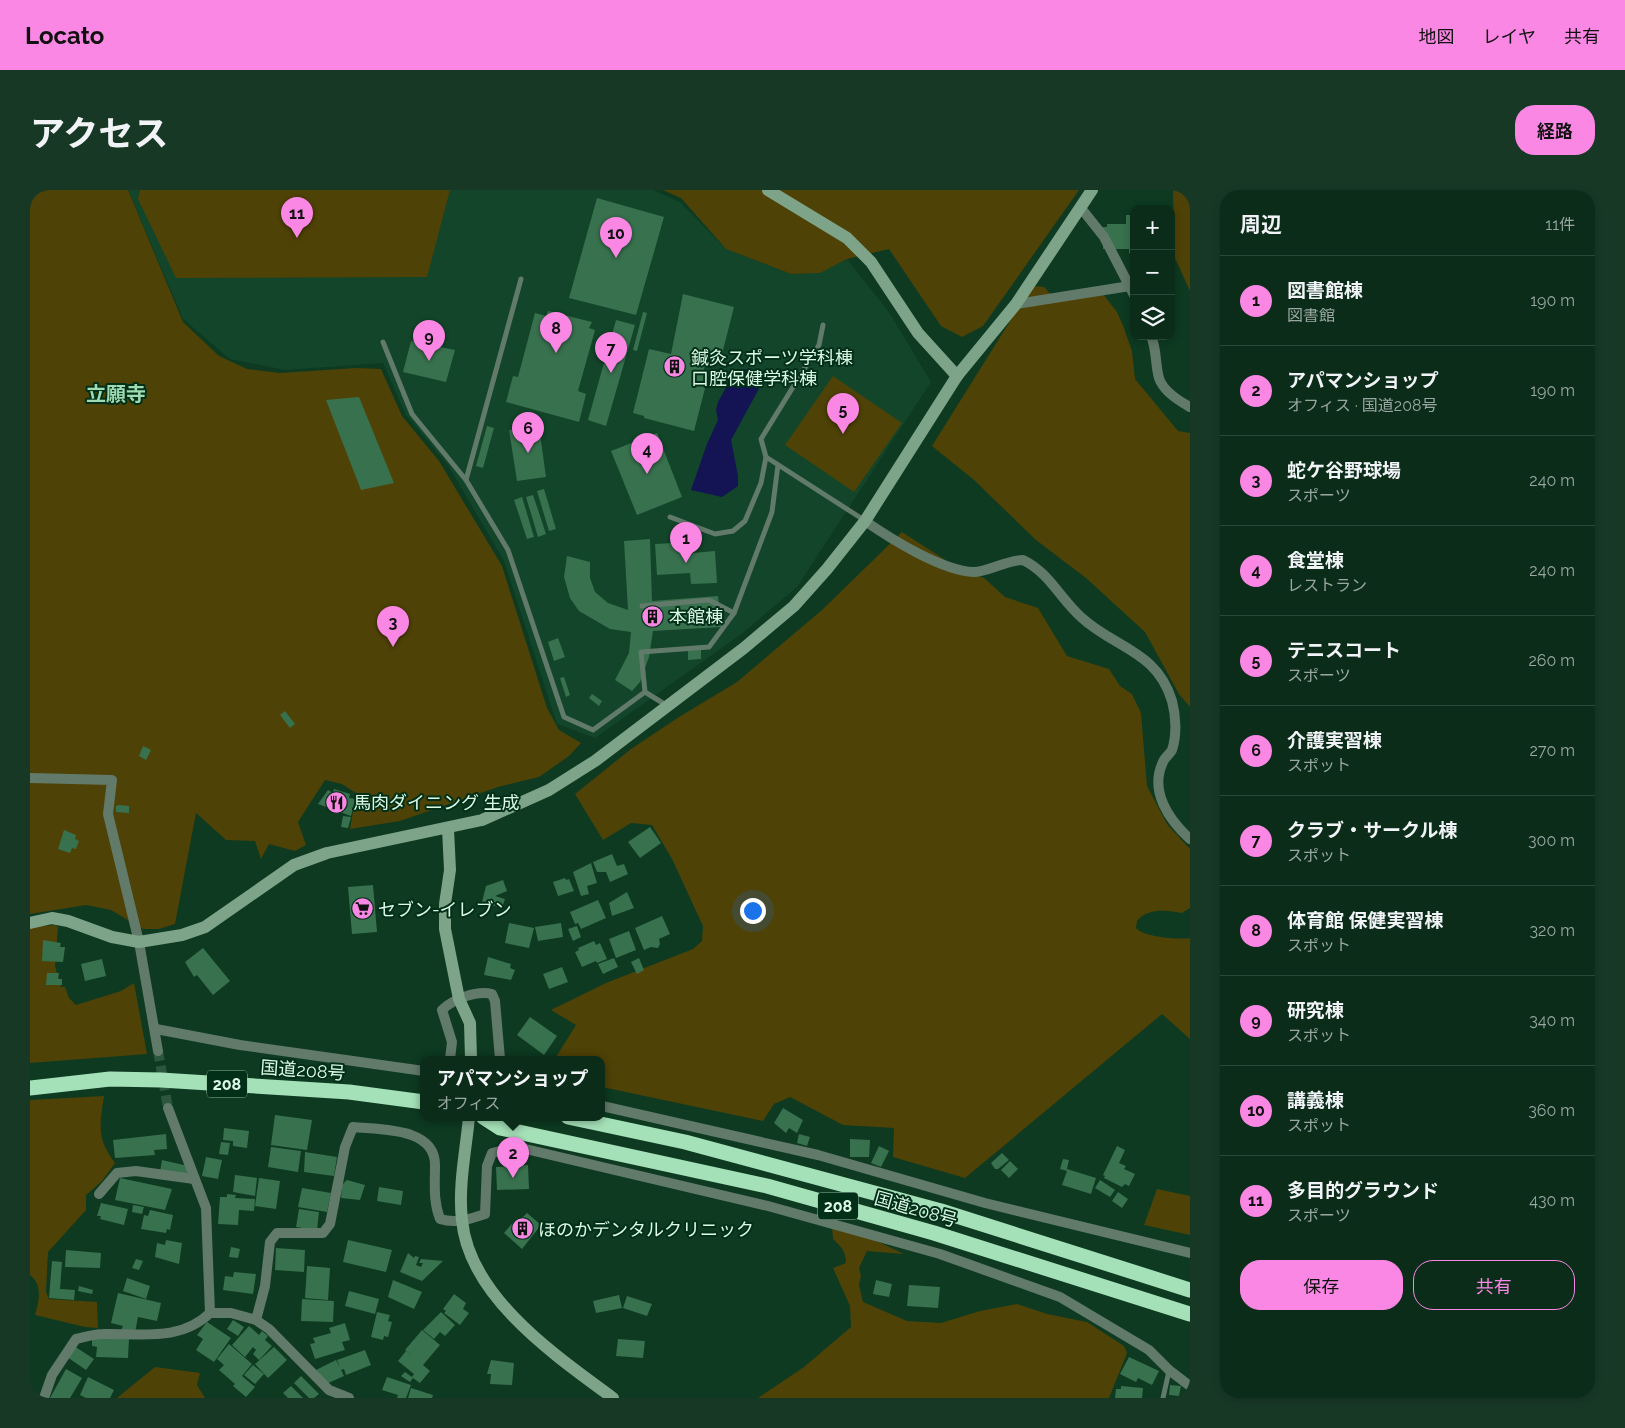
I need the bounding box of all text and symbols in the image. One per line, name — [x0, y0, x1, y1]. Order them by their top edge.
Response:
text: Locato — [25, 21, 104, 50]
text: 地図 — [1419, 26, 1455, 47]
text: レイヤ — [1483, 26, 1536, 47]
text: 共有 — [1564, 26, 1600, 47]
button: 経路 — [1515, 105, 1595, 155]
text: アクセス — [30, 113, 168, 154]
pin: 11 — [281, 197, 313, 238]
map controls — [1130, 205, 1175, 340]
button: + — [1130, 205, 1175, 250]
text: 周辺 — [1240, 212, 1282, 237]
text: 11件 — [1545, 215, 1575, 234]
pin: 10 — [600, 217, 632, 258]
button: − — [1130, 250, 1175, 295]
text: 図書館棟 — [1287, 279, 1363, 301]
text: 1 — [1252, 291, 1260, 310]
text: 190 m — [1530, 291, 1575, 310]
button: layers — [1130, 295, 1175, 340]
text: 図書館 — [1287, 306, 1335, 325]
pin: 8 — [540, 312, 572, 353]
pin: 9 — [413, 320, 445, 361]
pin: 7 — [595, 332, 627, 373]
place label: 鍼灸スポーツ学科棟 口腔保健学科棟 — [691, 347, 853, 389]
building icon: 鍼灸スポーツ学科棟 口腔保健学科棟 — [663, 355, 687, 379]
text: アパマンショップ — [1287, 369, 1439, 391]
text: 2 — [1251, 381, 1261, 400]
text: 190 m — [1530, 381, 1575, 400]
district label: 立願寺 — [86, 382, 146, 406]
pin: 5 — [827, 393, 859, 434]
text: オフィス · 国道208号 — [1287, 396, 1437, 415]
pin: 6 — [512, 412, 544, 453]
pin: 4 — [631, 433, 663, 474]
text: 蛇ケ谷野球場 — [1287, 459, 1401, 481]
text: 3 — [1252, 471, 1260, 490]
text: 240 m — [1529, 471, 1575, 490]
text: スポーツ — [1287, 486, 1351, 505]
pin: 1 — [670, 522, 702, 563]
text: 食堂棟 — [1287, 549, 1344, 571]
text: 4 — [1251, 561, 1261, 580]
text: 240 m — [1529, 561, 1575, 580]
text: レストラン — [1287, 576, 1367, 595]
building icon: 本館棟 — [641, 604, 665, 628]
pin: 3 — [377, 606, 409, 647]
place label: 本館棟 — [669, 606, 723, 627]
text: テニスコート — [1287, 639, 1401, 661]
text: 5 — [1252, 651, 1260, 670]
text: 260 m — [1528, 651, 1575, 670]
text: スポーツ — [1287, 666, 1351, 685]
text: 介護実習棟 — [1287, 729, 1382, 751]
text: 6 — [1251, 741, 1261, 760]
text: 270 m — [1530, 741, 1575, 760]
text: スポット — [1287, 756, 1351, 775]
restaurant icon: 馬肉ダイニング 生成 — [325, 790, 349, 814]
place label: 馬肉ダイニング 生成 — [353, 792, 520, 813]
text: クラブ・サークル棟 — [1287, 819, 1457, 841]
text: 7 — [1252, 831, 1260, 850]
text: 300 m — [1528, 831, 1575, 850]
text: スポット — [1287, 846, 1351, 865]
supermarket icon: セブン-イレブン — [350, 897, 374, 921]
your location — [740, 898, 766, 924]
place label: セブン-イレブン — [378, 899, 512, 920]
text: 体育館 保健実習棟 — [1287, 909, 1444, 931]
text: 8 — [1251, 921, 1261, 940]
text: 320 m — [1530, 921, 1575, 940]
text: スポット — [1287, 936, 1351, 955]
text: 研究棟 — [1287, 999, 1344, 1021]
text: 9 — [1251, 1011, 1261, 1030]
text: 340 m — [1529, 1011, 1575, 1030]
text: スポット — [1287, 1026, 1351, 1045]
popup — [420, 1056, 605, 1121]
street label: 国道208号 — [260, 1057, 346, 1083]
text: アパマンショップ — [437, 1067, 588, 1089]
road number: 208 — [207, 1071, 247, 1098]
text: 講義棟 — [1287, 1089, 1344, 1111]
text: オフィス — [437, 1094, 500, 1113]
text: 10 — [1247, 1101, 1265, 1120]
text: 360 m — [1528, 1101, 1575, 1120]
text: スポット — [1287, 1116, 1351, 1135]
pin: 2 — [497, 1137, 529, 1178]
text: 多目的グラウンド — [1287, 1179, 1439, 1201]
street label: 国道208号 — [872, 1187, 960, 1231]
text: 11 — [1248, 1191, 1264, 1210]
text: 430 m — [1529, 1191, 1575, 1210]
road number: 208 — [818, 1192, 858, 1220]
text: スポーツ — [1287, 1206, 1351, 1225]
building icon: ほのかデンタルクリニック — [510, 1217, 534, 1241]
place label: ほのかデンタルクリニック — [538, 1219, 754, 1240]
button: 保存 — [1240, 1260, 1403, 1310]
button: 共有 — [1413, 1260, 1575, 1310]

